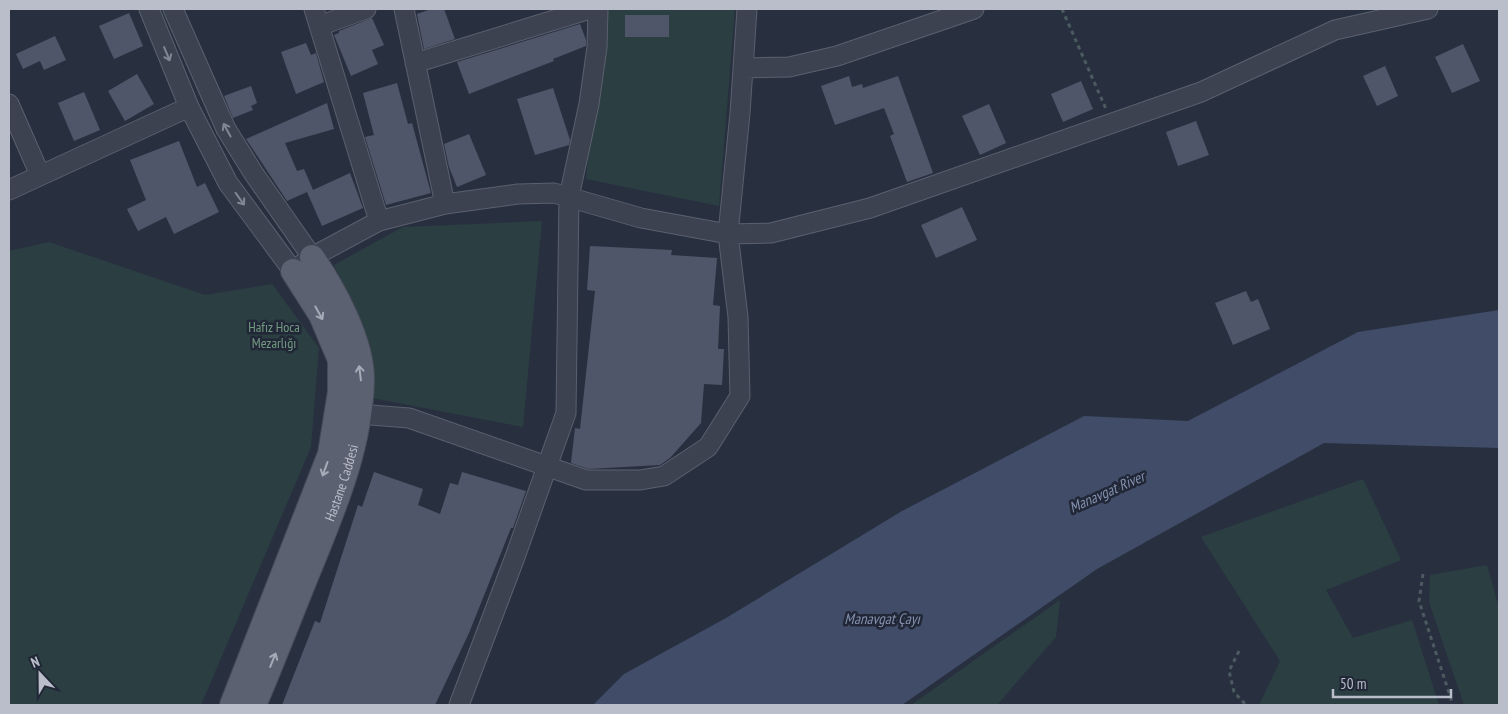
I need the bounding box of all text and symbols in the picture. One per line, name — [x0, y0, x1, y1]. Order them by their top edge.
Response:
one-way arrow — [162, 46, 172, 61]
one-way arrow — [221, 123, 231, 137]
one-way arrow — [235, 192, 245, 206]
one-way arrow — [314, 305, 324, 320]
park label: Hafız Hoca Mezarlığı — [248, 318, 300, 352]
one-way arrow — [355, 365, 365, 381]
street label: Hastane Caddesi — [320, 442, 362, 524]
one-way arrow — [320, 461, 329, 476]
water label: Manavgat River — [1066, 466, 1149, 517]
water label: Manavgat Çayı — [844, 609, 921, 628]
north arrow — [15, 649, 65, 699]
text: N — [28, 652, 42, 672]
one-way arrow — [268, 653, 278, 668]
scale bar — [1333, 666, 1450, 698]
text: 50 m — [1340, 674, 1366, 693]

